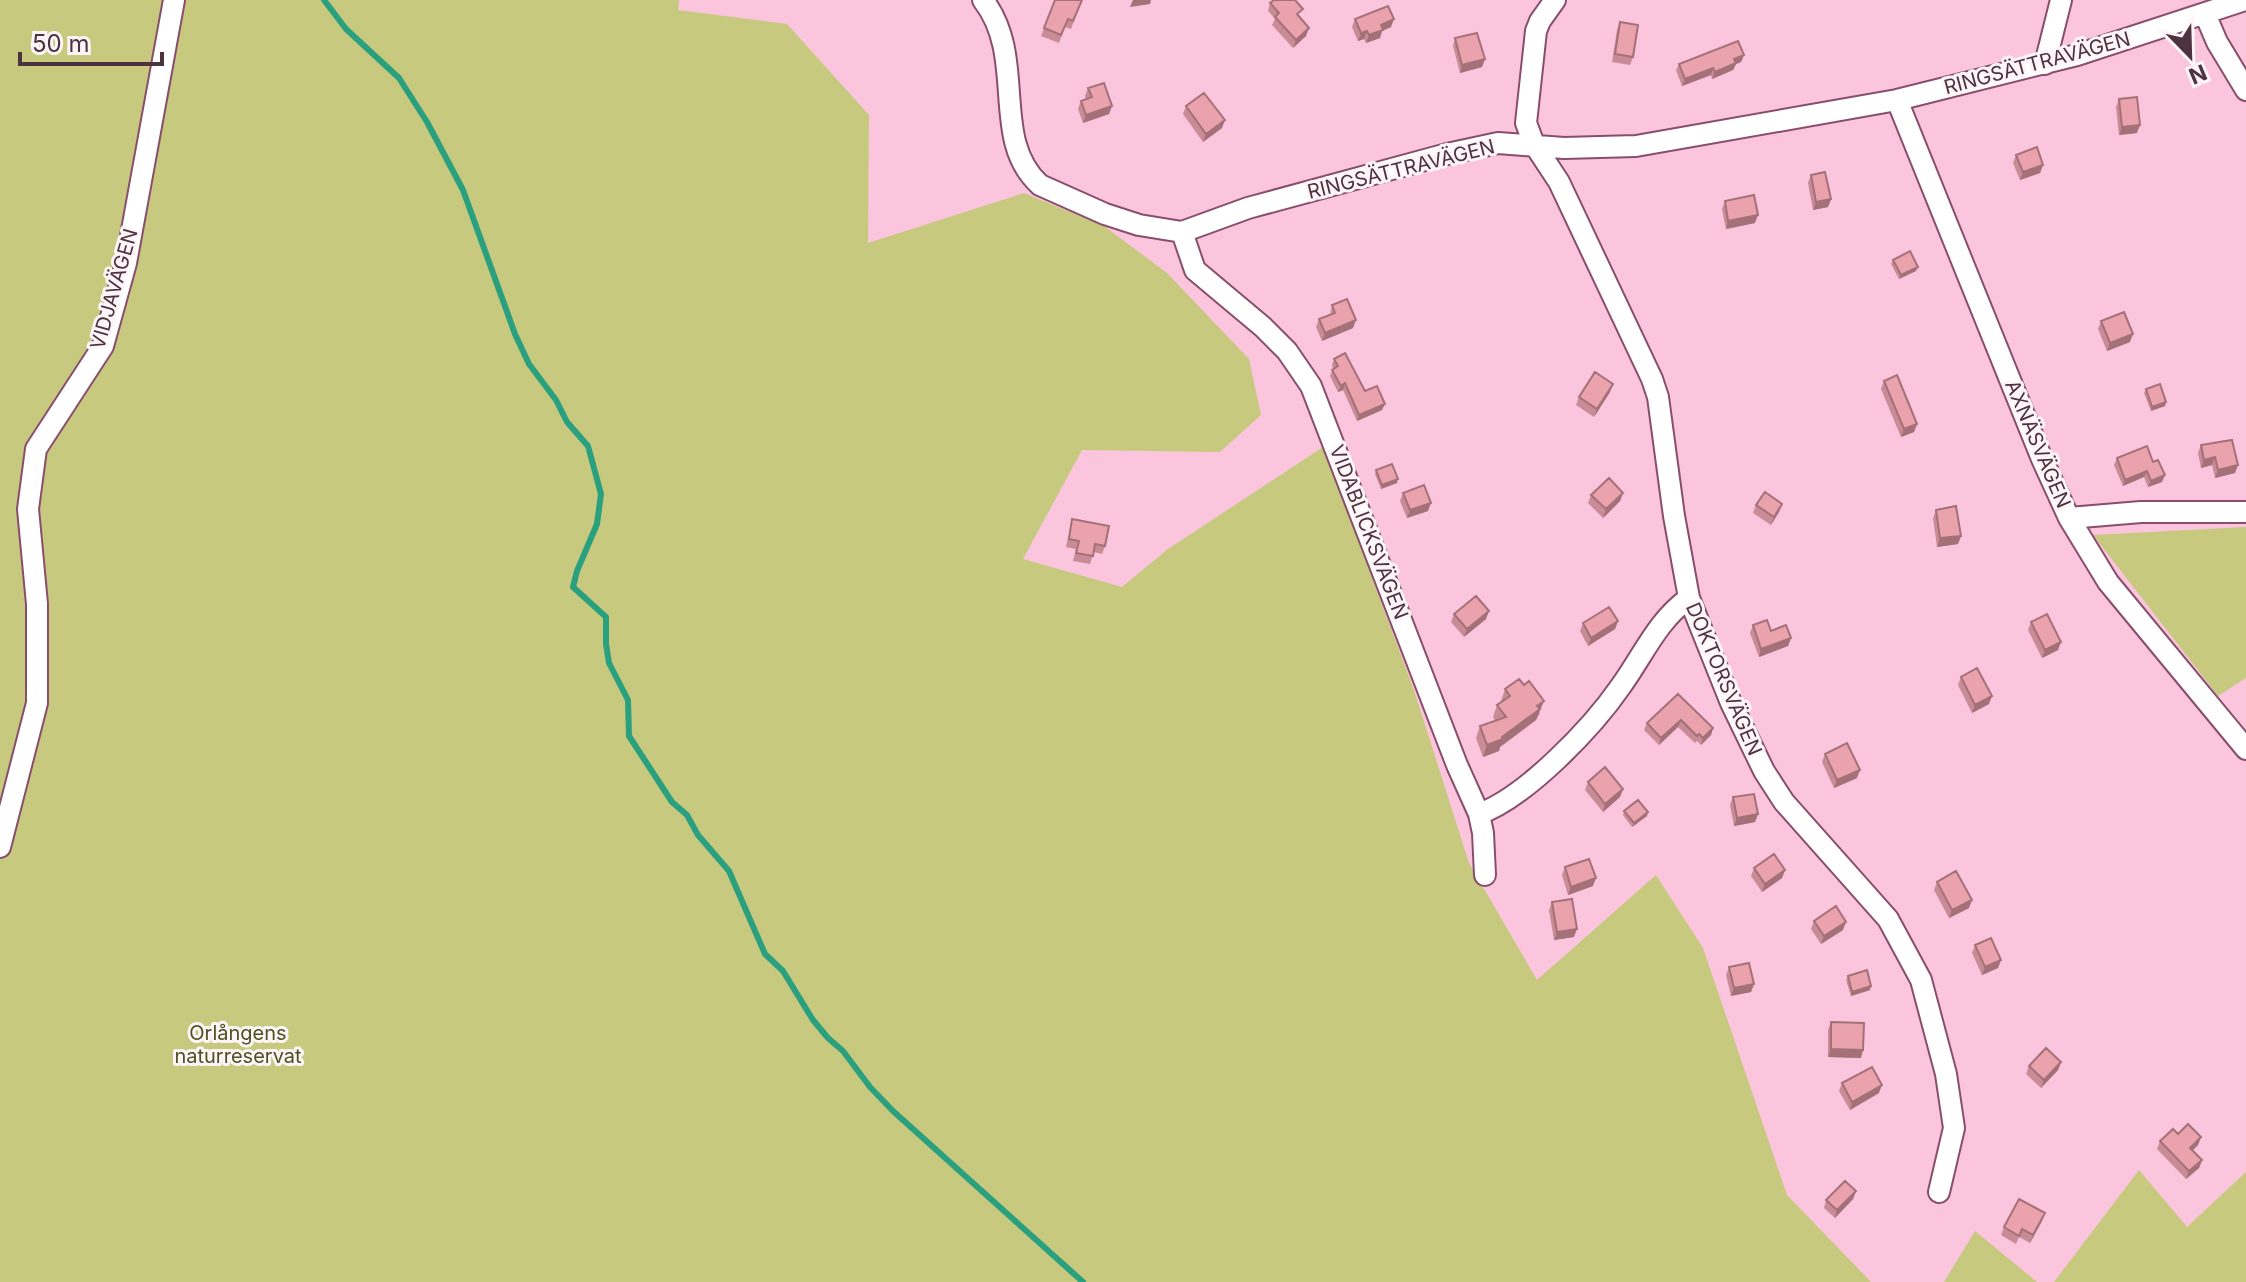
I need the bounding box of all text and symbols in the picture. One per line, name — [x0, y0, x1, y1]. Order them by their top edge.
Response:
scale bar — [20, 16, 162, 66]
north arrow — [2150, 16, 2230, 96]
street label: RINGSÄTTRAVÄGEN — [1941, 27, 2133, 99]
text: 50 m — [32, 29, 90, 58]
text: N — [2185, 59, 2211, 90]
street label: RINGSÄTTRAVÄGEN — [1305, 134, 1497, 204]
street label: VIDJAVÄGEN — [85, 226, 143, 352]
street label: AXNÄSVÄGEN — [2000, 376, 2076, 512]
street label: VIDABLICKSVÄGEN — [1325, 441, 1413, 623]
street label: DOKTORSVÄGEN — [1681, 599, 1767, 759]
park label: Orlångens naturreservat — [174, 1021, 302, 1068]

